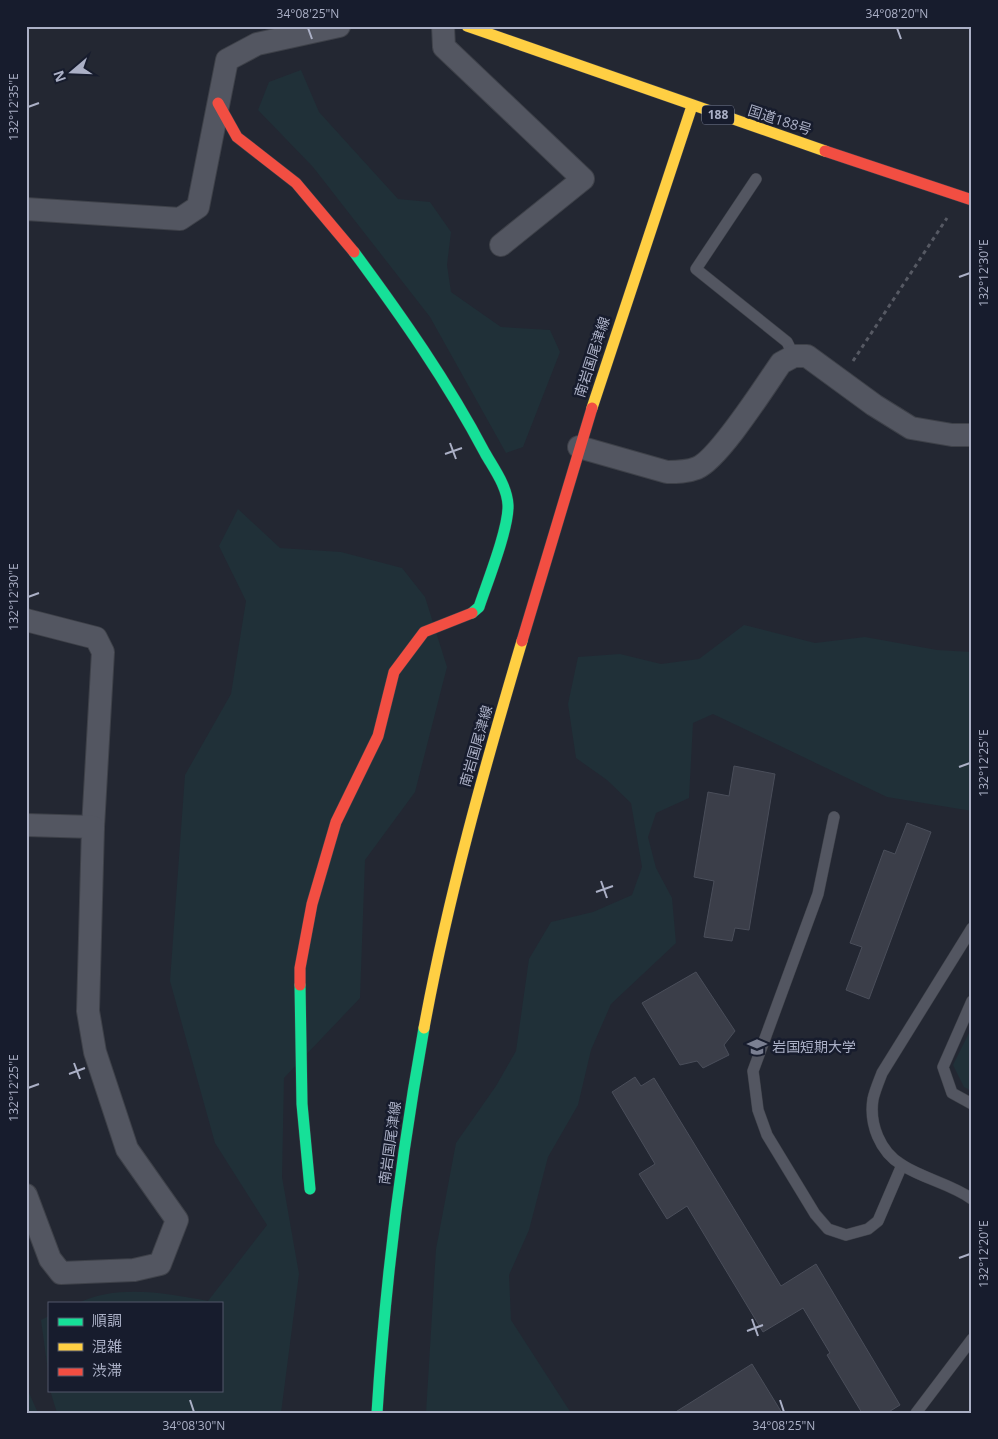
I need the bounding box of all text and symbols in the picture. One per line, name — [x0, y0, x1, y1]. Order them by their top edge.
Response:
text: 34°08'25"N — [277, 5, 339, 22]
text: 34°08'20"N — [866, 5, 928, 22]
north arrow — [48, 48, 98, 98]
text: N — [48, 68, 70, 85]
text: 132°12'35"E — [5, 73, 22, 141]
street label: 国道188号 — [746, 100, 814, 139]
road number: 188 — [702, 106, 734, 124]
text: 132°12'30"E — [975, 239, 992, 307]
street label: 南岩国尾津線 — [570, 314, 614, 400]
text: 132°12'30"E — [5, 563, 22, 631]
street label: 南岩国尾津線 — [455, 703, 496, 789]
text: 132°12'25"E — [975, 729, 992, 797]
school or university icon: 岩国短期大学 — [746, 1036, 768, 1058]
place label: 岩国短期大学 — [772, 1037, 856, 1056]
text: 132°12'25"E — [5, 1054, 22, 1122]
street label: 南岩国尾津線 — [374, 1100, 405, 1186]
text: 132°12'20"E — [975, 1220, 992, 1288]
legend — [48, 1302, 222, 1392]
text: 順調 — [92, 1310, 122, 1330]
text: 混雑 — [92, 1336, 122, 1356]
text: 渋滞 — [92, 1360, 122, 1380]
text: 34°08'30"N — [163, 1417, 225, 1434]
text: 34°08'25"N — [753, 1417, 815, 1434]

